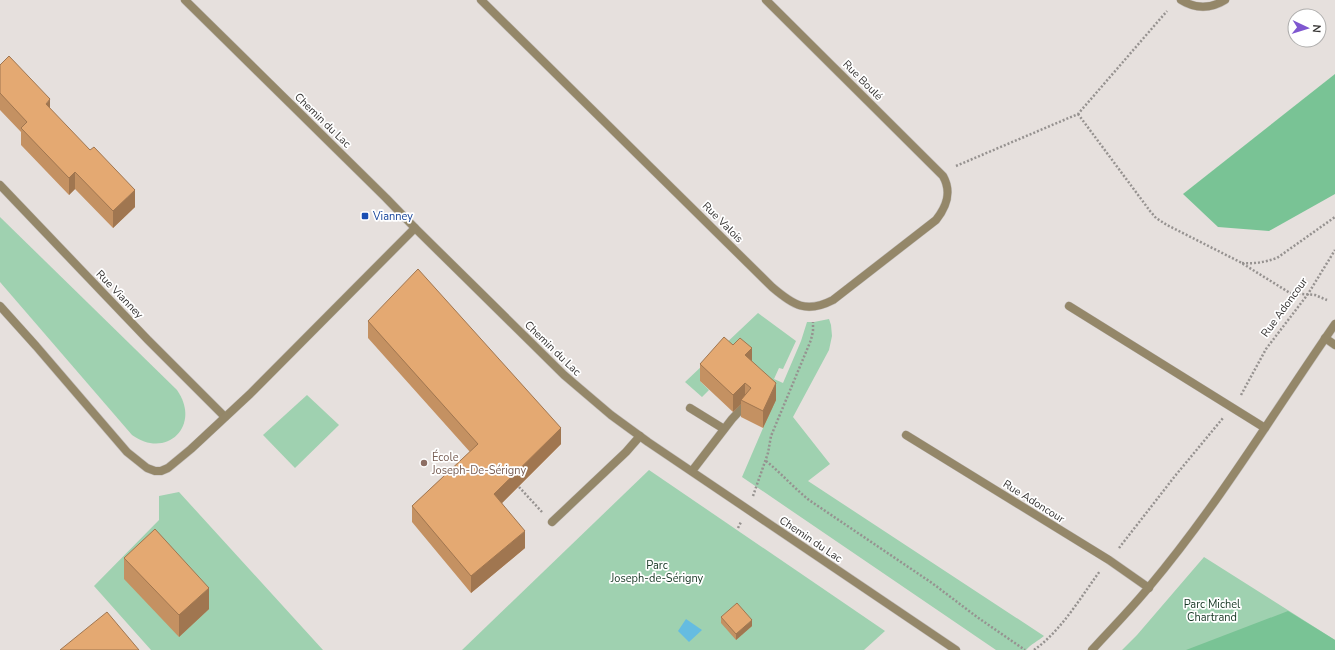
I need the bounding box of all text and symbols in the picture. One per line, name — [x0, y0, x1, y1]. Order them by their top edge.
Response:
north arrow — [1287, 8, 1327, 48]
text: N — [1309, 24, 1324, 33]
street label: Rue Boulé — [839, 57, 886, 104]
street label: Chemin du Lac — [291, 90, 354, 151]
street label: Rue Valois — [699, 199, 746, 246]
place label: Vianney — [372, 209, 413, 224]
marker: Vianney — [360, 211, 370, 221]
street label: Rue Vianney — [93, 267, 147, 322]
street label: Rue Adoncour — [1258, 274, 1311, 340]
street label: Chemin du Lac — [521, 318, 584, 379]
place label: École Joseph-De-Sérigny — [431, 449, 526, 478]
marker: École Joseph-De-Sérigny — [419, 458, 429, 468]
street label: Rue Adoncour — [1000, 476, 1068, 526]
street label: Chemin du Lac — [776, 513, 845, 566]
park label: Parc Joseph-de-Sérigny — [610, 558, 704, 586]
park label: Parc Michel Chartrand — [1184, 597, 1241, 625]

